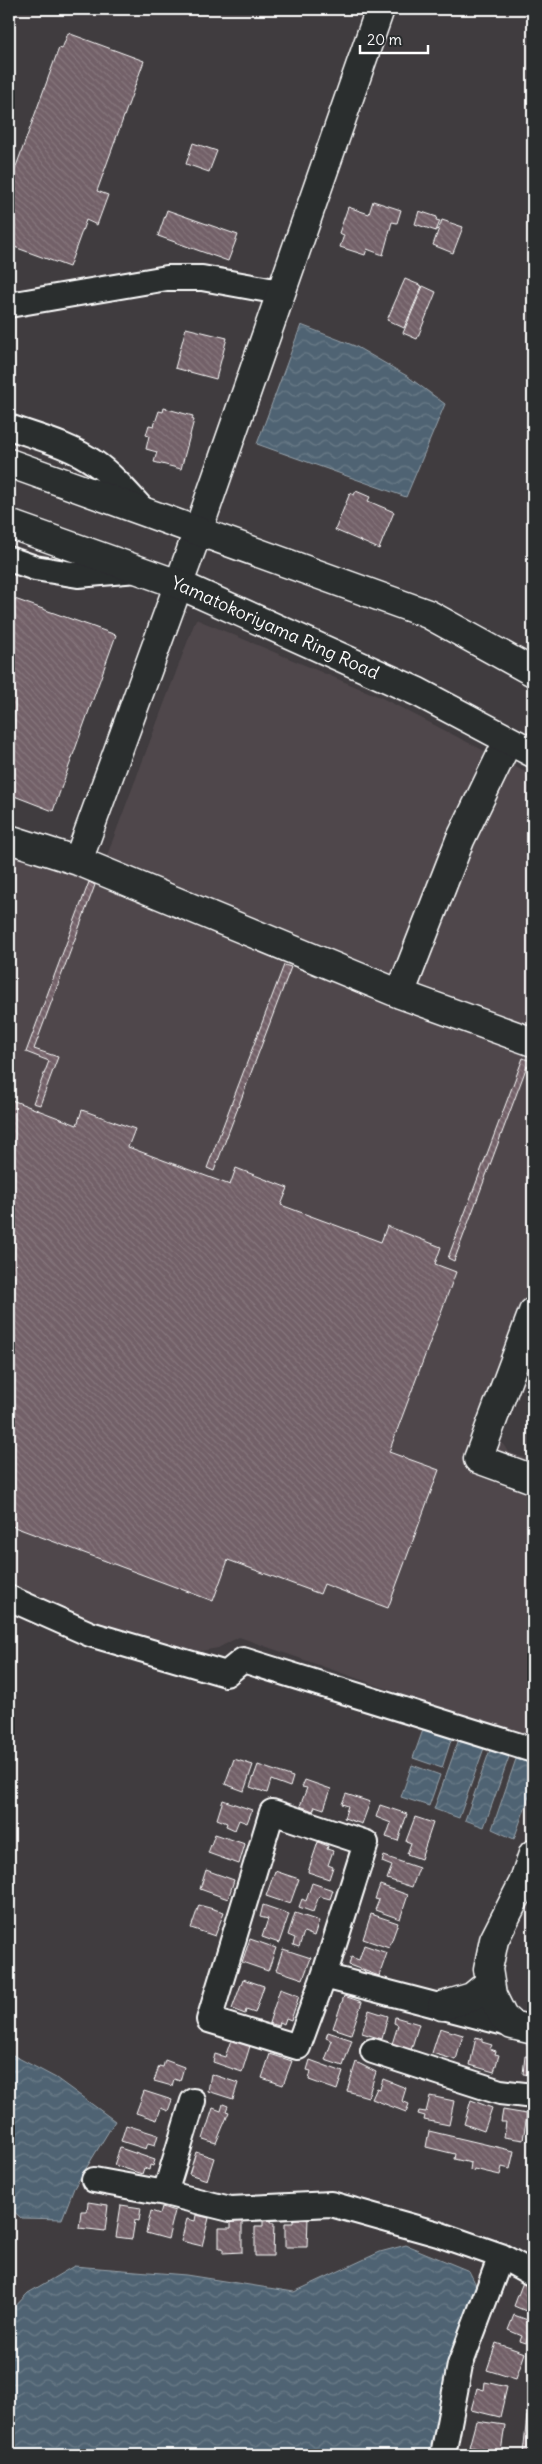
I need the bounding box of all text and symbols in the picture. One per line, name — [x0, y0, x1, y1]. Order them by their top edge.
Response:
scale bar — [360, 22, 427, 54]
text: 20 m — [367, 30, 402, 49]
street label: Yamatokoriyama Ring Road — [169, 571, 383, 684]

